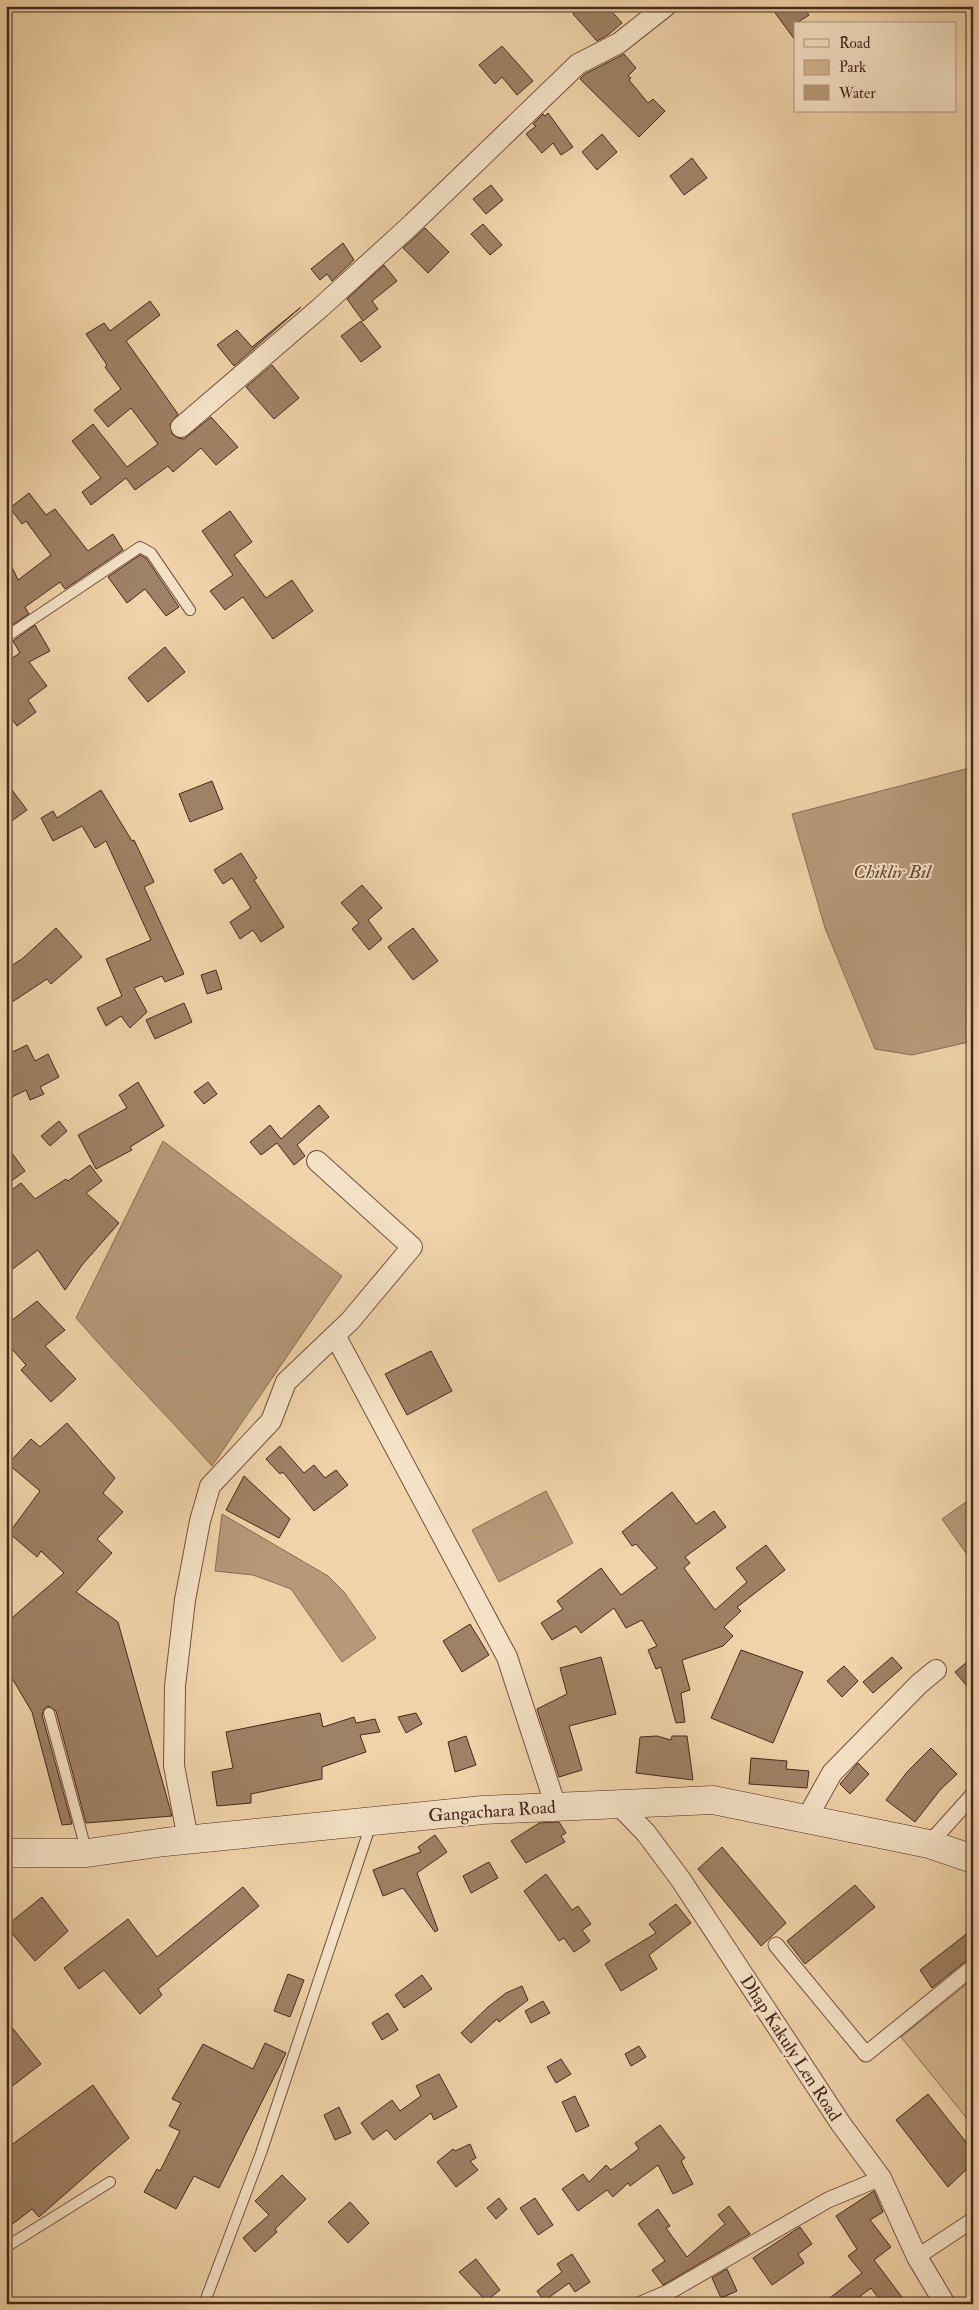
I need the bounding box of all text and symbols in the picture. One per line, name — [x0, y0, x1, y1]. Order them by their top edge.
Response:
legend — [794, 22, 956, 112]
text: Road — [839, 34, 871, 53]
text: Park — [839, 58, 866, 77]
text: Water — [838, 84, 876, 103]
water label: Chiklir Bil — [853, 860, 932, 884]
street label: Gangachara Road — [428, 1796, 557, 1827]
street label: Dhap Kakuly Len Road — [735, 1971, 846, 2126]

